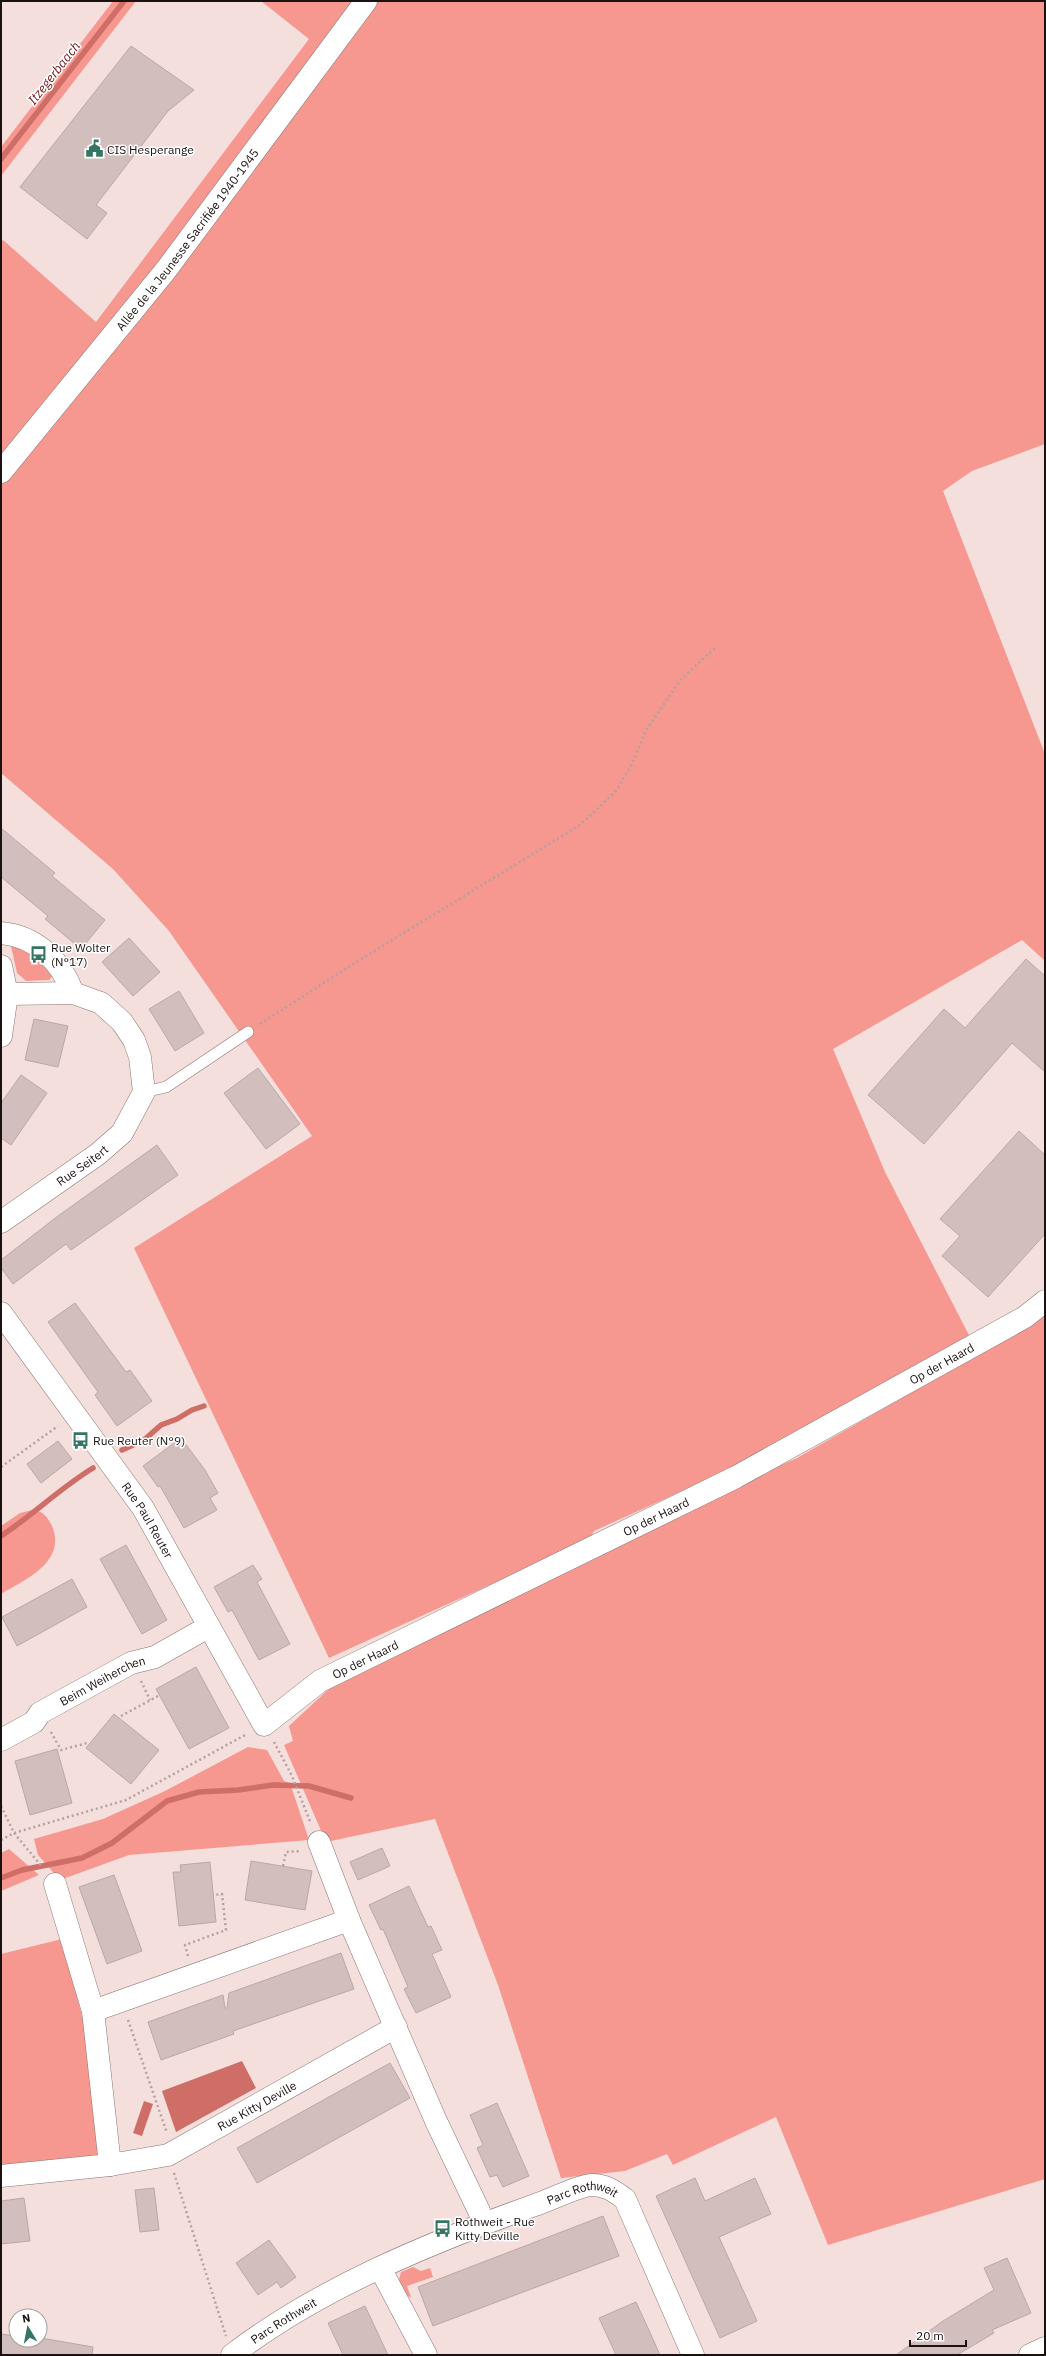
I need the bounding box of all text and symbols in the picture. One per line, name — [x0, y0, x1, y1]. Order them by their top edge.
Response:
water label: Itzegerbaach — [24, 38, 84, 108]
public building icon: CIS Hesperange — [84, 139, 104, 159]
place label: CIS Hesperange — [107, 142, 194, 157]
street label: Allée de la Jeunesse Sacrifiée 1940-1945 — [112, 145, 261, 333]
place label: Rue Wolter (N°17) — [51, 940, 111, 969]
bus stop icon: Rue Wolter (N°17) — [28, 944, 48, 964]
street label: Rue Seitert — [53, 1141, 111, 1189]
street label: Op der Haard — [906, 1339, 976, 1387]
bus stop icon: Rue Reuter (N°9) — [70, 1430, 90, 1450]
place label: Rue Reuter (N°9) — [93, 1433, 185, 1448]
street label: Rue Paul Reuter — [119, 1479, 177, 1561]
street label: Op der Haard — [620, 1494, 691, 1539]
street label: Op der Haard — [329, 1636, 401, 1681]
street label: Beim Weiherchen — [57, 1652, 147, 1708]
street label: Rue Kitty Deville — [214, 2077, 299, 2133]
street label: Parc Rothweit — [544, 2177, 622, 2207]
place label: Rothweit - Rue Kitty Deville — [455, 2214, 535, 2243]
bus stop icon: Rothweit - Rue Kitty Deville — [432, 2218, 452, 2238]
street label: Parc Rothweit — [247, 2294, 319, 2347]
north arrow — [8, 2308, 48, 2348]
text: N — [21, 2311, 31, 2326]
scale bar — [910, 2322, 966, 2348]
text: 20 m — [916, 2328, 944, 2343]

